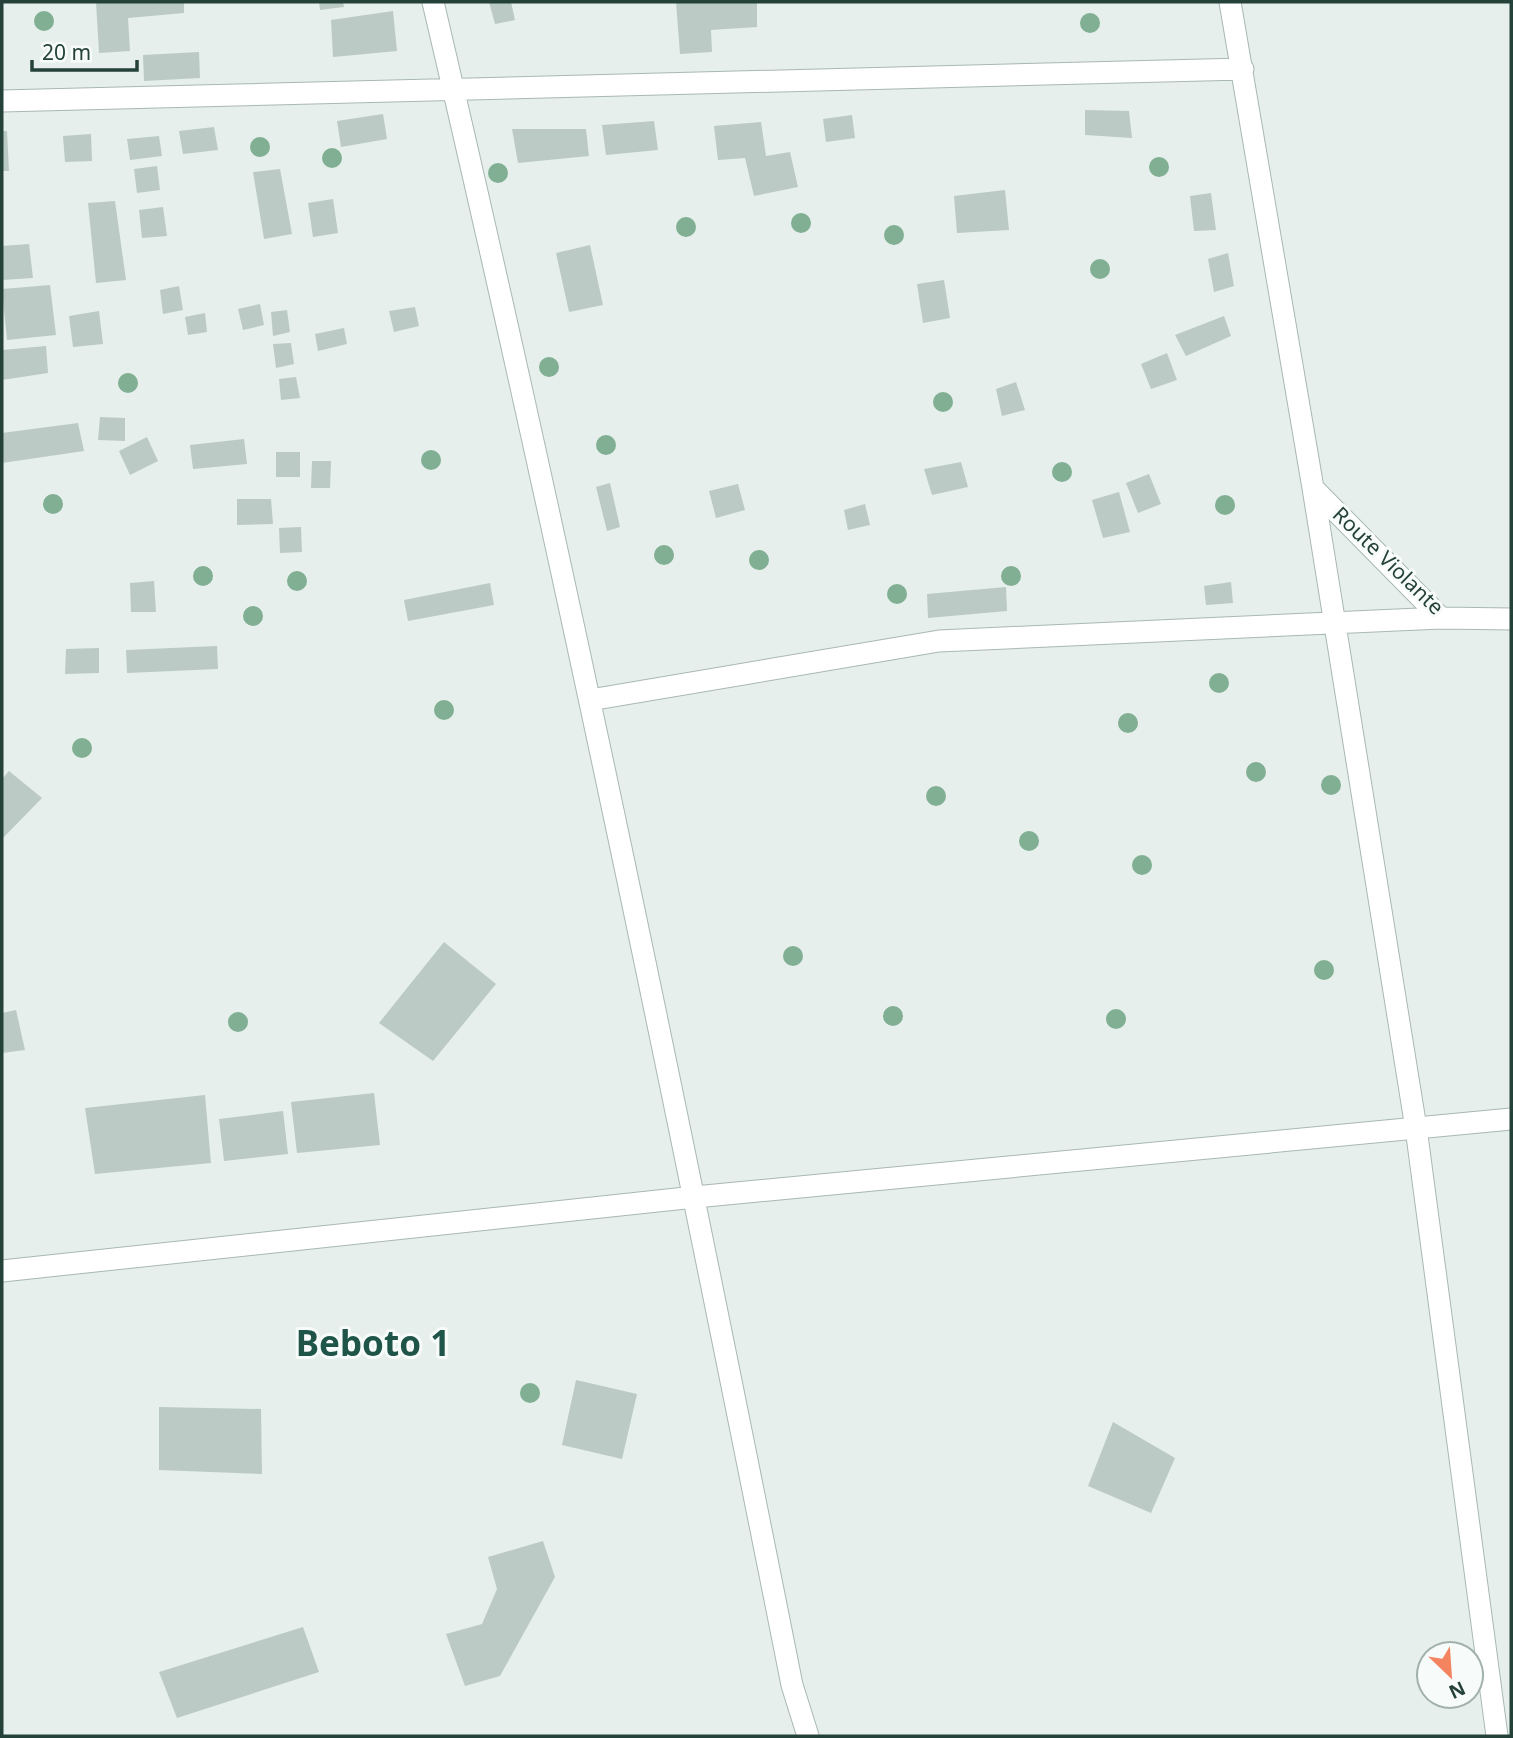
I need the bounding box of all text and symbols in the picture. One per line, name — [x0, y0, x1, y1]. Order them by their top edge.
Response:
scale bar — [32, 28, 136, 72]
text: 20 m — [42, 38, 91, 66]
street label: Route Violante — [1327, 500, 1450, 620]
district label: Beboto 1 — [296, 1319, 450, 1366]
north arrow — [1415, 1640, 1485, 1710]
text: N — [1445, 1675, 1470, 1705]

